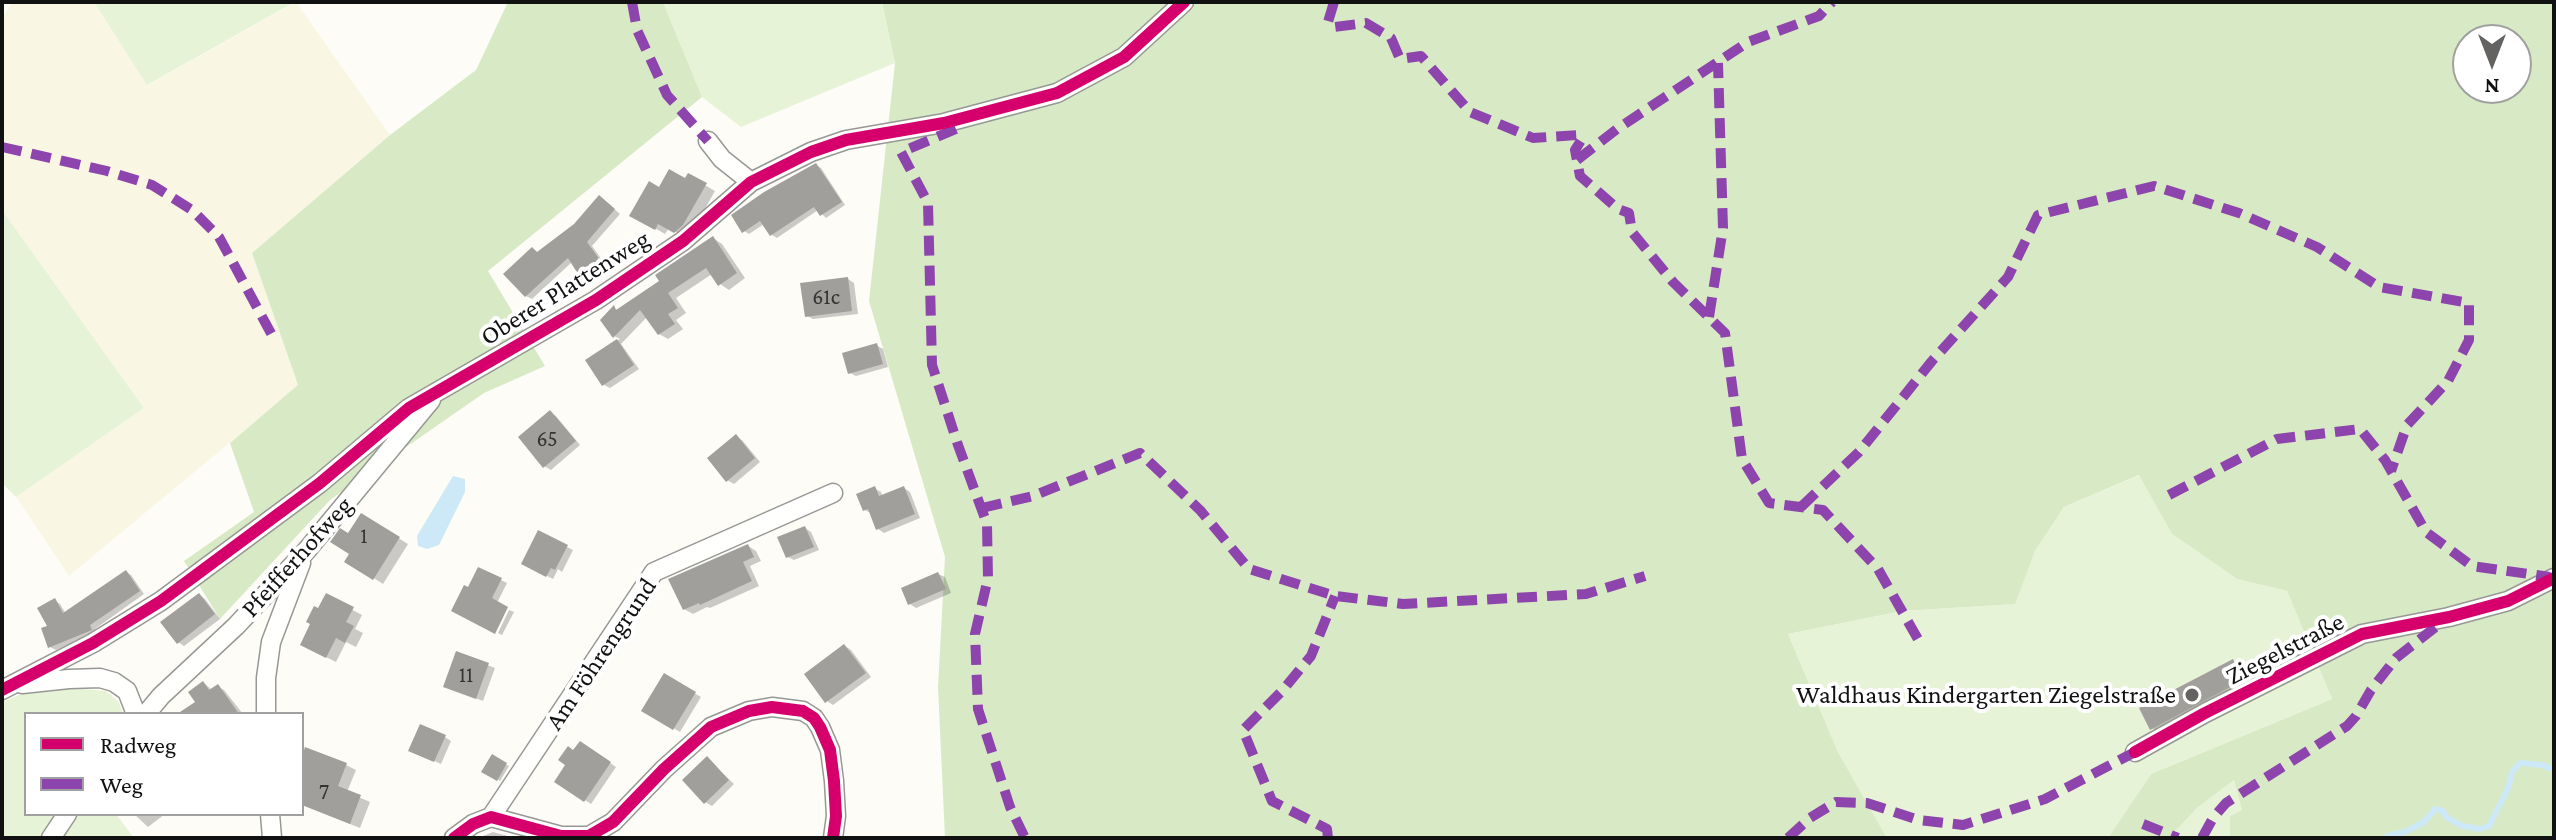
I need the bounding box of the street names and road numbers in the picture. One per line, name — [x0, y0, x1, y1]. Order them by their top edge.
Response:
street label: Oberer Plattenweg — [475, 223, 655, 353]
street label: Pfeifferhofweg — [235, 490, 359, 624]
street label: Am Föhrengrund — [539, 572, 663, 736]
street label: Ziegelstraße — [2221, 606, 2349, 692]

